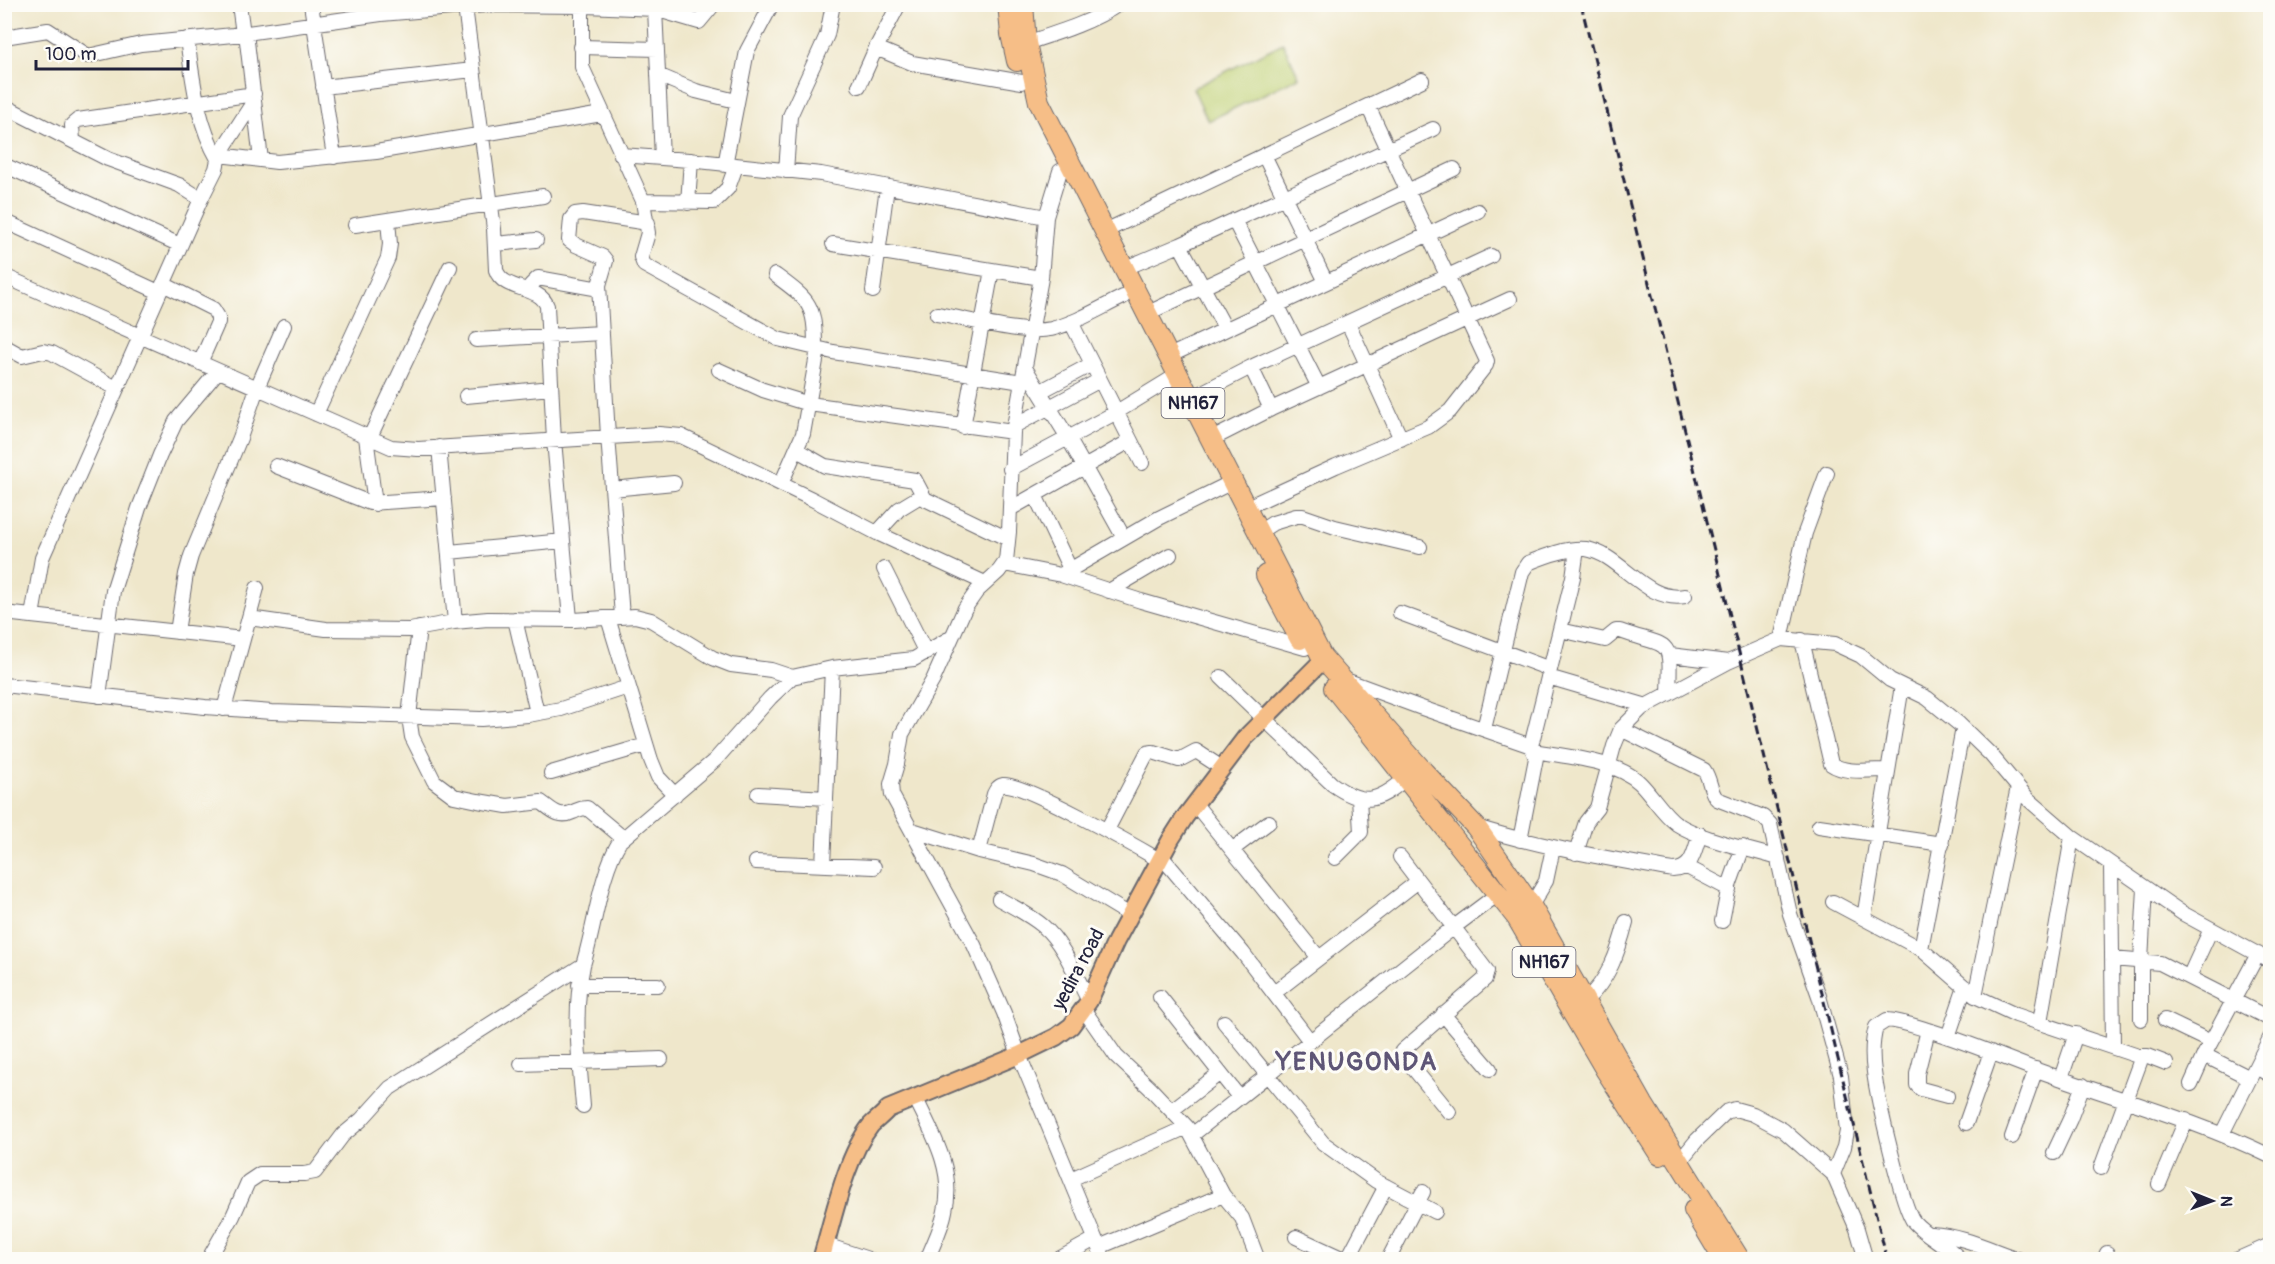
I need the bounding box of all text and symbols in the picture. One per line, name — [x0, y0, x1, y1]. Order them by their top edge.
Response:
scale bar — [36, 33, 188, 71]
text: 100 m — [45, 43, 97, 66]
road number: NH167 — [1162, 388, 1224, 418]
street label: yedira road — [1046, 924, 1110, 1015]
road number: NH167 — [1512, 947, 1576, 977]
district label: YENUGONDA — [1275, 1046, 1438, 1078]
north arrow — [2182, 1171, 2242, 1231]
text: N — [2216, 1196, 2236, 1207]

